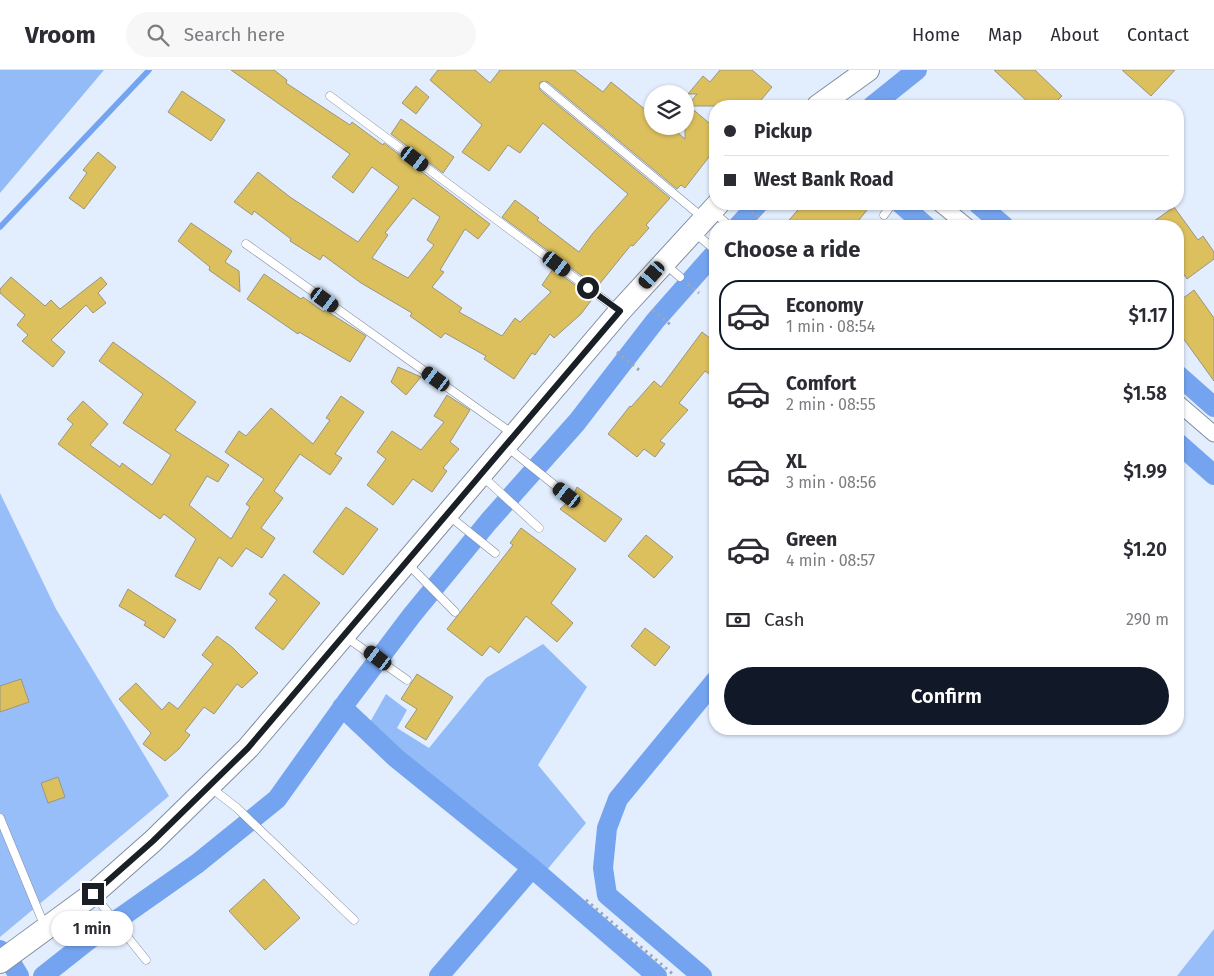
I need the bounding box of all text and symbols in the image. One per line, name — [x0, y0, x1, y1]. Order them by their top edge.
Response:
search box — [126, 12, 476, 57]
text: Vroom — [25, 21, 96, 49]
icon: search — [144, 21, 172, 49]
text: Search here — [184, 23, 285, 46]
text: Home — [912, 24, 960, 46]
text: Map — [988, 24, 1022, 46]
text: About — [1050, 24, 1099, 46]
text: Contact — [1127, 24, 1189, 46]
map controls — [644, 85, 694, 135]
button: layers — [644, 85, 694, 135]
text: Pickup — [754, 120, 812, 143]
car — [398, 144, 431, 174]
text: West Bank Road — [754, 168, 894, 191]
text: Choose a ride — [724, 236, 860, 263]
car — [540, 249, 573, 279]
car — [636, 259, 667, 291]
route start — [577, 277, 599, 299]
car — [308, 285, 341, 315]
icon: car — [726, 293, 771, 338]
text: Economy — [786, 294, 863, 317]
text: $1.17 — [1129, 304, 1167, 327]
text: 1 min · 08:54 — [786, 317, 875, 336]
car — [419, 364, 452, 394]
icon: car — [726, 371, 771, 416]
text: Comfort — [786, 372, 856, 395]
text: $1.58 — [1123, 382, 1167, 405]
text: 2 min · 08:55 — [786, 395, 876, 414]
icon: car — [726, 449, 771, 494]
text: XL — [786, 450, 807, 473]
text: $1.99 — [1124, 460, 1167, 483]
text: 3 min · 08:56 — [786, 473, 876, 492]
car — [550, 480, 583, 510]
icon: car — [726, 527, 771, 572]
text: Green — [786, 528, 837, 551]
text: $1.20 — [1123, 538, 1167, 561]
text: 4 min · 08:57 — [786, 551, 875, 570]
icon: cash — [724, 606, 752, 634]
text: Cash — [764, 608, 805, 631]
text: 290 m — [1126, 610, 1169, 629]
car — [361, 643, 394, 673]
button: Confirm — [724, 667, 1169, 725]
route end — [82, 883, 104, 905]
callout: 1 min — [52, 912, 134, 946]
text: 1 min — [73, 919, 111, 938]

